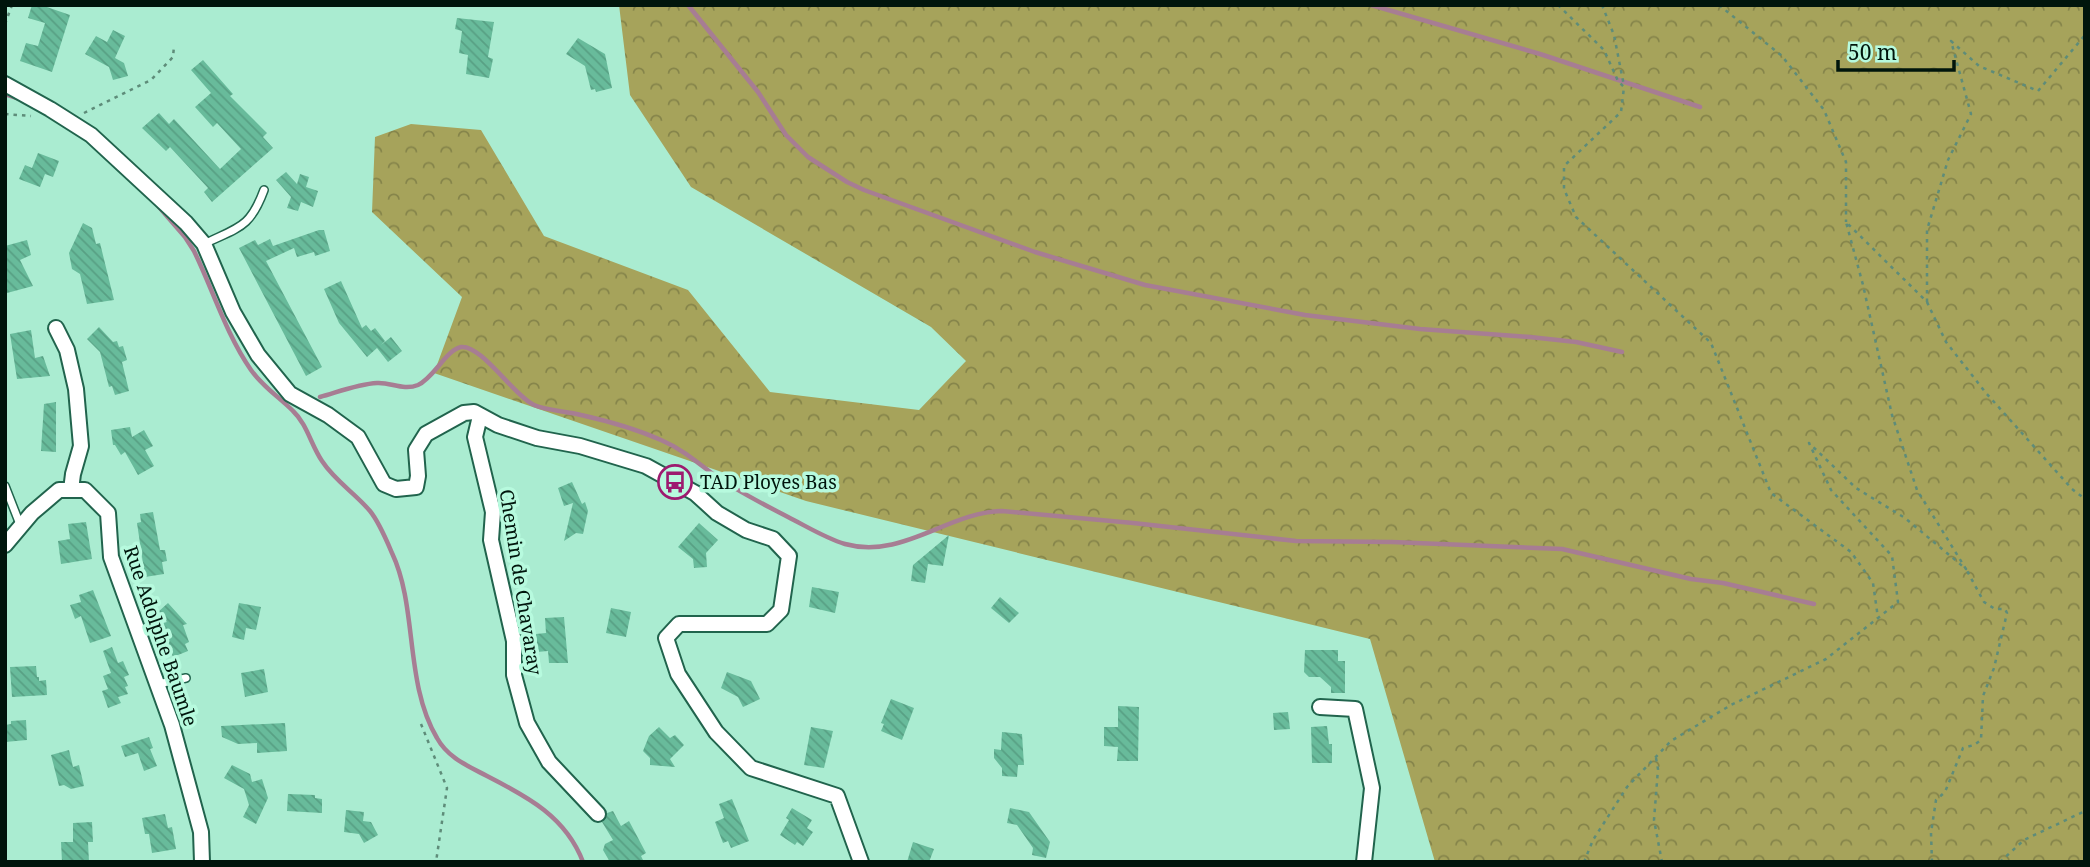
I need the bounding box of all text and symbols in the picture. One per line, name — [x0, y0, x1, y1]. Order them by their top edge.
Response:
scale bar — [1838, 28, 1954, 72]
text: 50 m — [1848, 38, 1897, 66]
bus stop icon: TAD Ployes Bas — [656, 463, 694, 501]
place label: TAD Ployes Bas — [700, 469, 837, 495]
street label: Chemin de Chavaray — [493, 487, 549, 677]
street label: Rue Adolphe Baumle — [118, 542, 204, 730]

